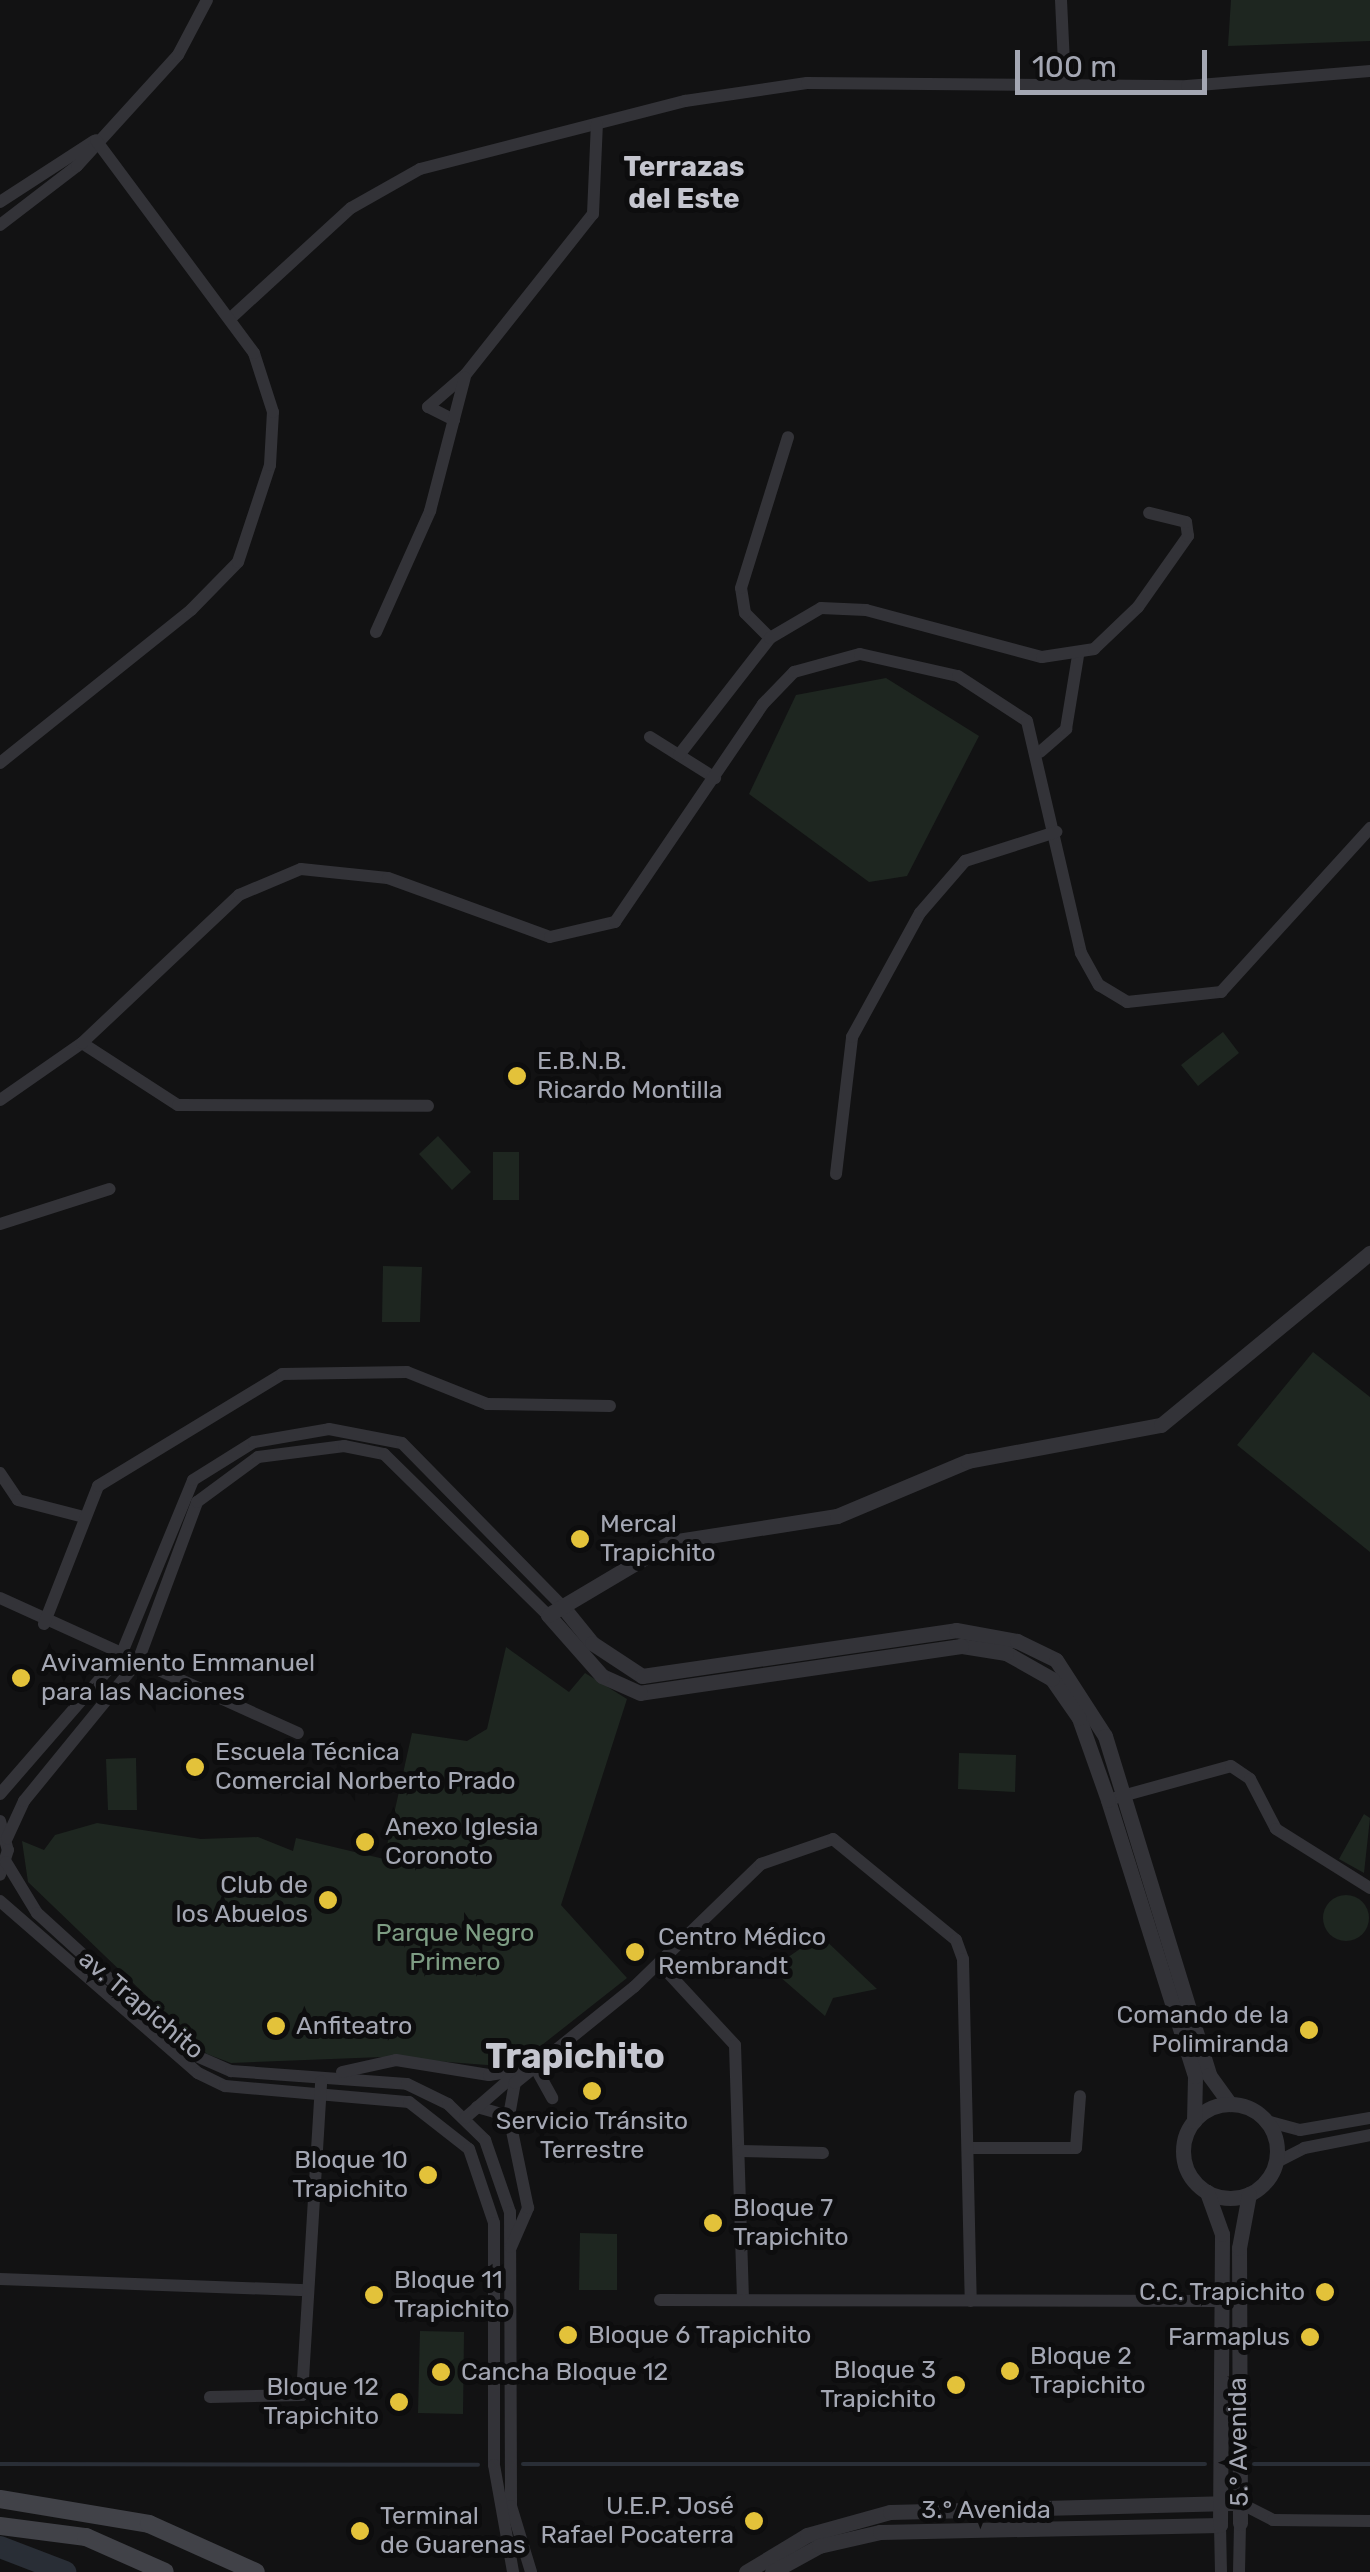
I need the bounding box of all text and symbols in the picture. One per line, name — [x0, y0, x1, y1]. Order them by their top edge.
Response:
scale bar — [1020, 30, 1212, 92]
text: 100 m — [1032, 49, 1117, 85]
district label: Terrazas del Este — [624, 150, 744, 216]
place label: E.B.N.B. Ricardo Montilla — [537, 1047, 723, 1106]
marker: E.B.N.B. Ricardo Montilla — [506, 1065, 528, 1087]
place label: Mercal Trapichito — [600, 1510, 716, 1569]
marker: Mercal Trapichito — [569, 1528, 591, 1550]
place label: Avivamiento Emmanuel para las Naciones — [41, 1649, 315, 1708]
marker: Avivamiento Emmanuel para las Naciones — [10, 1667, 32, 1689]
place label: Escuela Técnica Comercial Norberto Prado — [215, 1738, 516, 1797]
marker: Escuela Técnica Comercial Norberto Prado — [184, 1756, 206, 1778]
place label: Anexo Iglesia Coronoto — [385, 1813, 539, 1872]
marker: Anexo Iglesia Coronoto — [354, 1831, 376, 1853]
place label: Club de los Abuelos — [175, 1871, 308, 1930]
marker: Club de los Abuelos — [317, 1889, 339, 1911]
park label: Parque Negro Primero — [376, 1919, 534, 1978]
place label: Centro Médico Rembrandt — [658, 1923, 826, 1982]
marker: Centro Médico Rembrandt — [622, 1939, 648, 1965]
street label: av. Trapichito — [72, 1944, 210, 2066]
place label: Comando de la Polimiranda — [1117, 2001, 1289, 2060]
place label: Anfiteatro — [296, 2011, 412, 2041]
marker: Anfiteatro — [265, 2015, 287, 2037]
marker: Comando de la Polimiranda — [1298, 2019, 1320, 2041]
district label: Trapichito — [485, 2035, 665, 2077]
marker: Servicio Tránsito Terrestre — [581, 2080, 603, 2102]
place label: Servicio Tránsito Terrestre — [496, 2107, 688, 2166]
place label: Bloque 10 Trapichito — [292, 2146, 408, 2205]
marker: Bloque 10 Trapichito — [417, 2164, 439, 2186]
place label: Bloque 7 Trapichito — [733, 2194, 849, 2253]
marker: Bloque 7 Trapichito — [702, 2212, 724, 2234]
place label: Bloque 11 Trapichito — [394, 2266, 510, 2325]
place label: C.C. Trapichito — [1138, 2277, 1305, 2307]
marker: C.C. Trapichito — [1314, 2281, 1336, 2303]
marker: Bloque 11 Trapichito — [363, 2284, 385, 2306]
place label: Bloque 6 Trapichito — [588, 2320, 812, 2350]
place label: Farmaplus — [1168, 2322, 1290, 2352]
marker: Bloque 6 Trapichito — [557, 2324, 579, 2346]
marker: Farmaplus — [1299, 2326, 1321, 2348]
place label: Bloque 2 Trapichito — [1030, 2342, 1146, 2401]
place label: Bloque 3 Trapichito — [820, 2356, 936, 2415]
place label: Cancha Bloque 12 — [461, 2357, 668, 2387]
marker: Bloque 2 Trapichito — [999, 2360, 1021, 2382]
marker: Cancha Bloque 12 — [430, 2361, 452, 2383]
place label: Bloque 12 Trapichito — [263, 2373, 379, 2432]
marker: Bloque 3 Trapichito — [945, 2374, 967, 2396]
street label: 5.° Avenida — [1223, 2377, 1255, 2507]
marker: Bloque 12 Trapichito — [388, 2391, 410, 2413]
place label: U.E.P. José Rafael Pocaterra — [540, 2492, 734, 2551]
street label: 3.° Avenida — [921, 2495, 1051, 2525]
place label: Terminal de Guarenas — [380, 2502, 526, 2561]
marker: U.E.P. José Rafael Pocaterra — [743, 2510, 765, 2532]
marker: Terminal de Guarenas — [349, 2520, 371, 2542]

